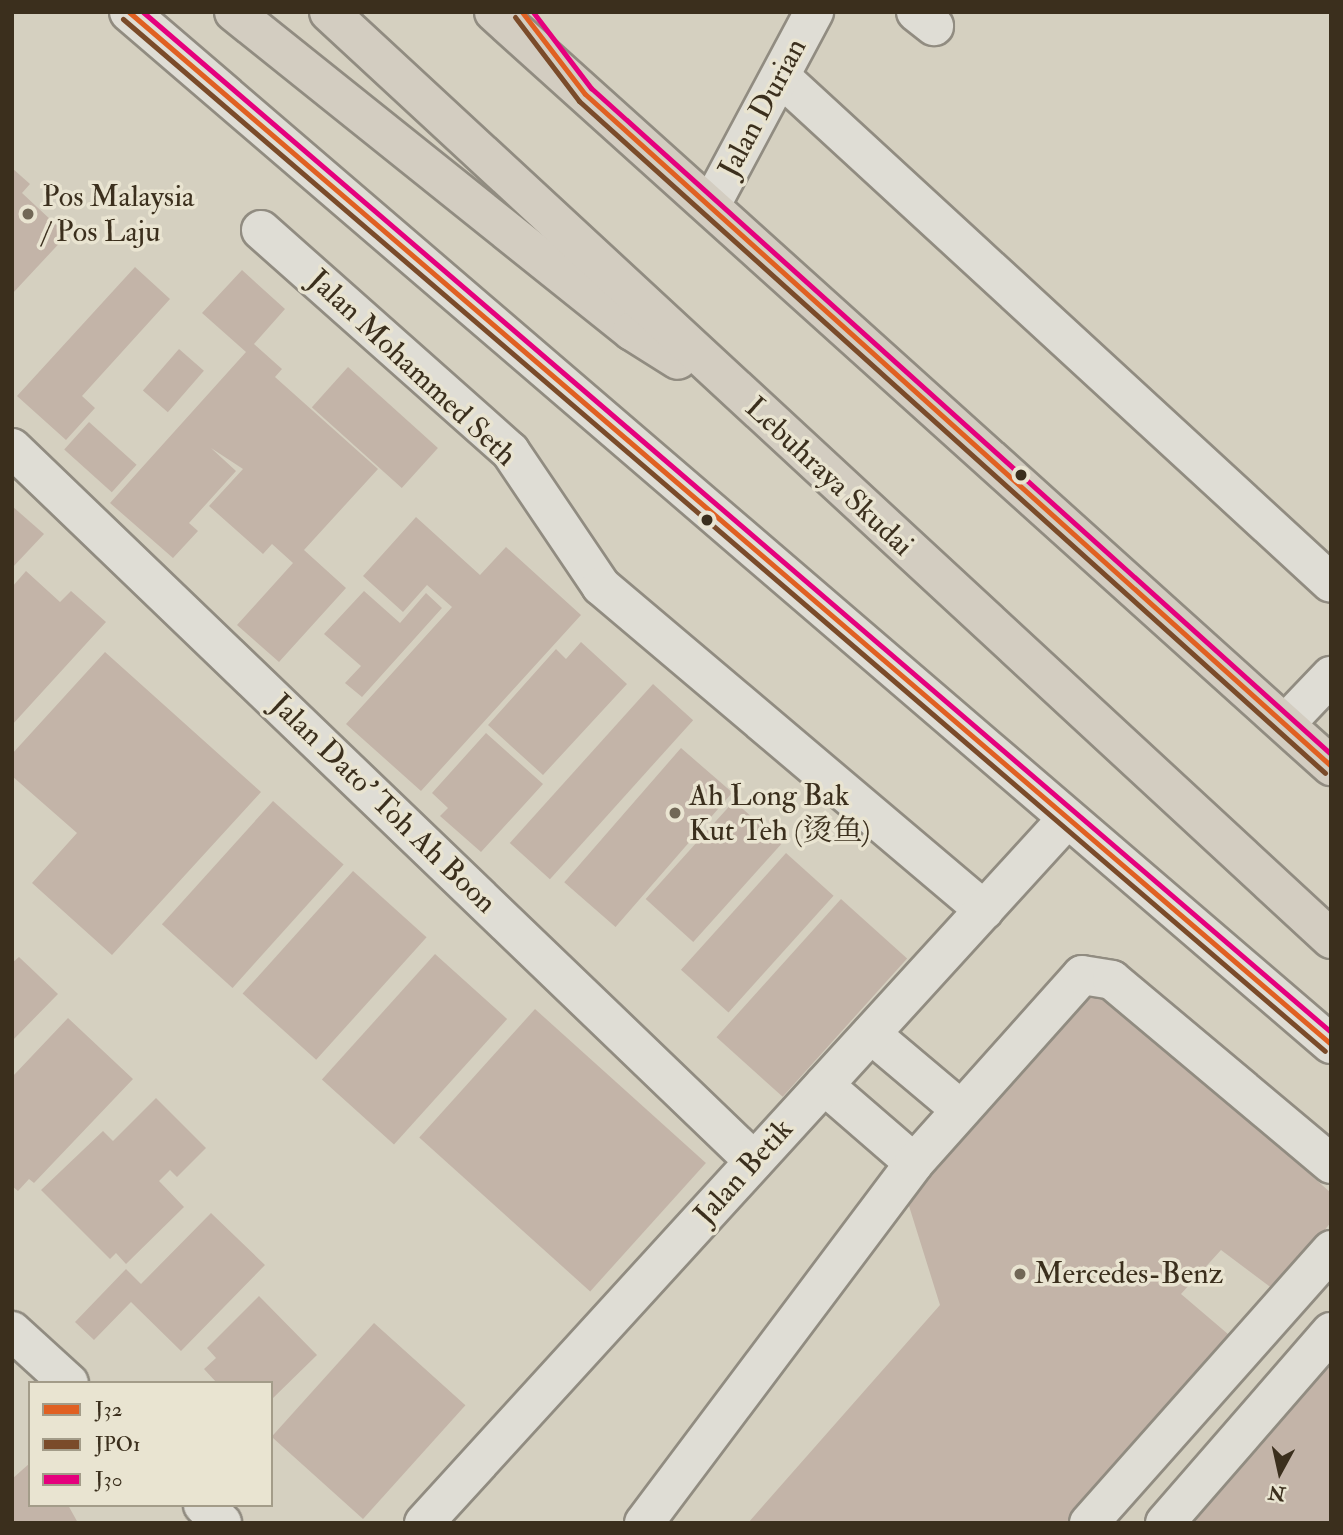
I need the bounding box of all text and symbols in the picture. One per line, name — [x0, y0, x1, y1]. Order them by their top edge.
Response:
street label: Jalan Durian — [711, 32, 815, 184]
place label: Pos Malaysia / Pos Laju — [42, 179, 194, 249]
marker: Pos Malaysia / Pos Laju — [20, 206, 36, 222]
street label: Jalan Mohammed Seth — [301, 262, 523, 474]
street label: Lebuhraya Skudai — [738, 390, 920, 564]
unlabelled marker — [1014, 468, 1028, 482]
unlabelled marker — [700, 513, 714, 527]
street label: Jalan Dato' Toh Ah Boon — [263, 687, 503, 921]
place label: Ah Long Bak Kut Teh (烫鱼) — [689, 778, 870, 848]
marker: Ah Long Bak Kut Teh (烫鱼) — [667, 805, 683, 821]
street label: Jalan Betik — [687, 1112, 801, 1232]
place label: Mercedes-Benz — [1034, 1256, 1223, 1292]
marker: Mercedes-Benz — [1012, 1266, 1028, 1282]
legend — [28, 1381, 273, 1507]
text: J32 — [95, 1396, 122, 1423]
text: JPO1 — [95, 1431, 140, 1458]
north arrow — [1245, 1437, 1315, 1507]
text: J30 — [95, 1466, 122, 1493]
text: N — [1267, 1480, 1287, 1506]

